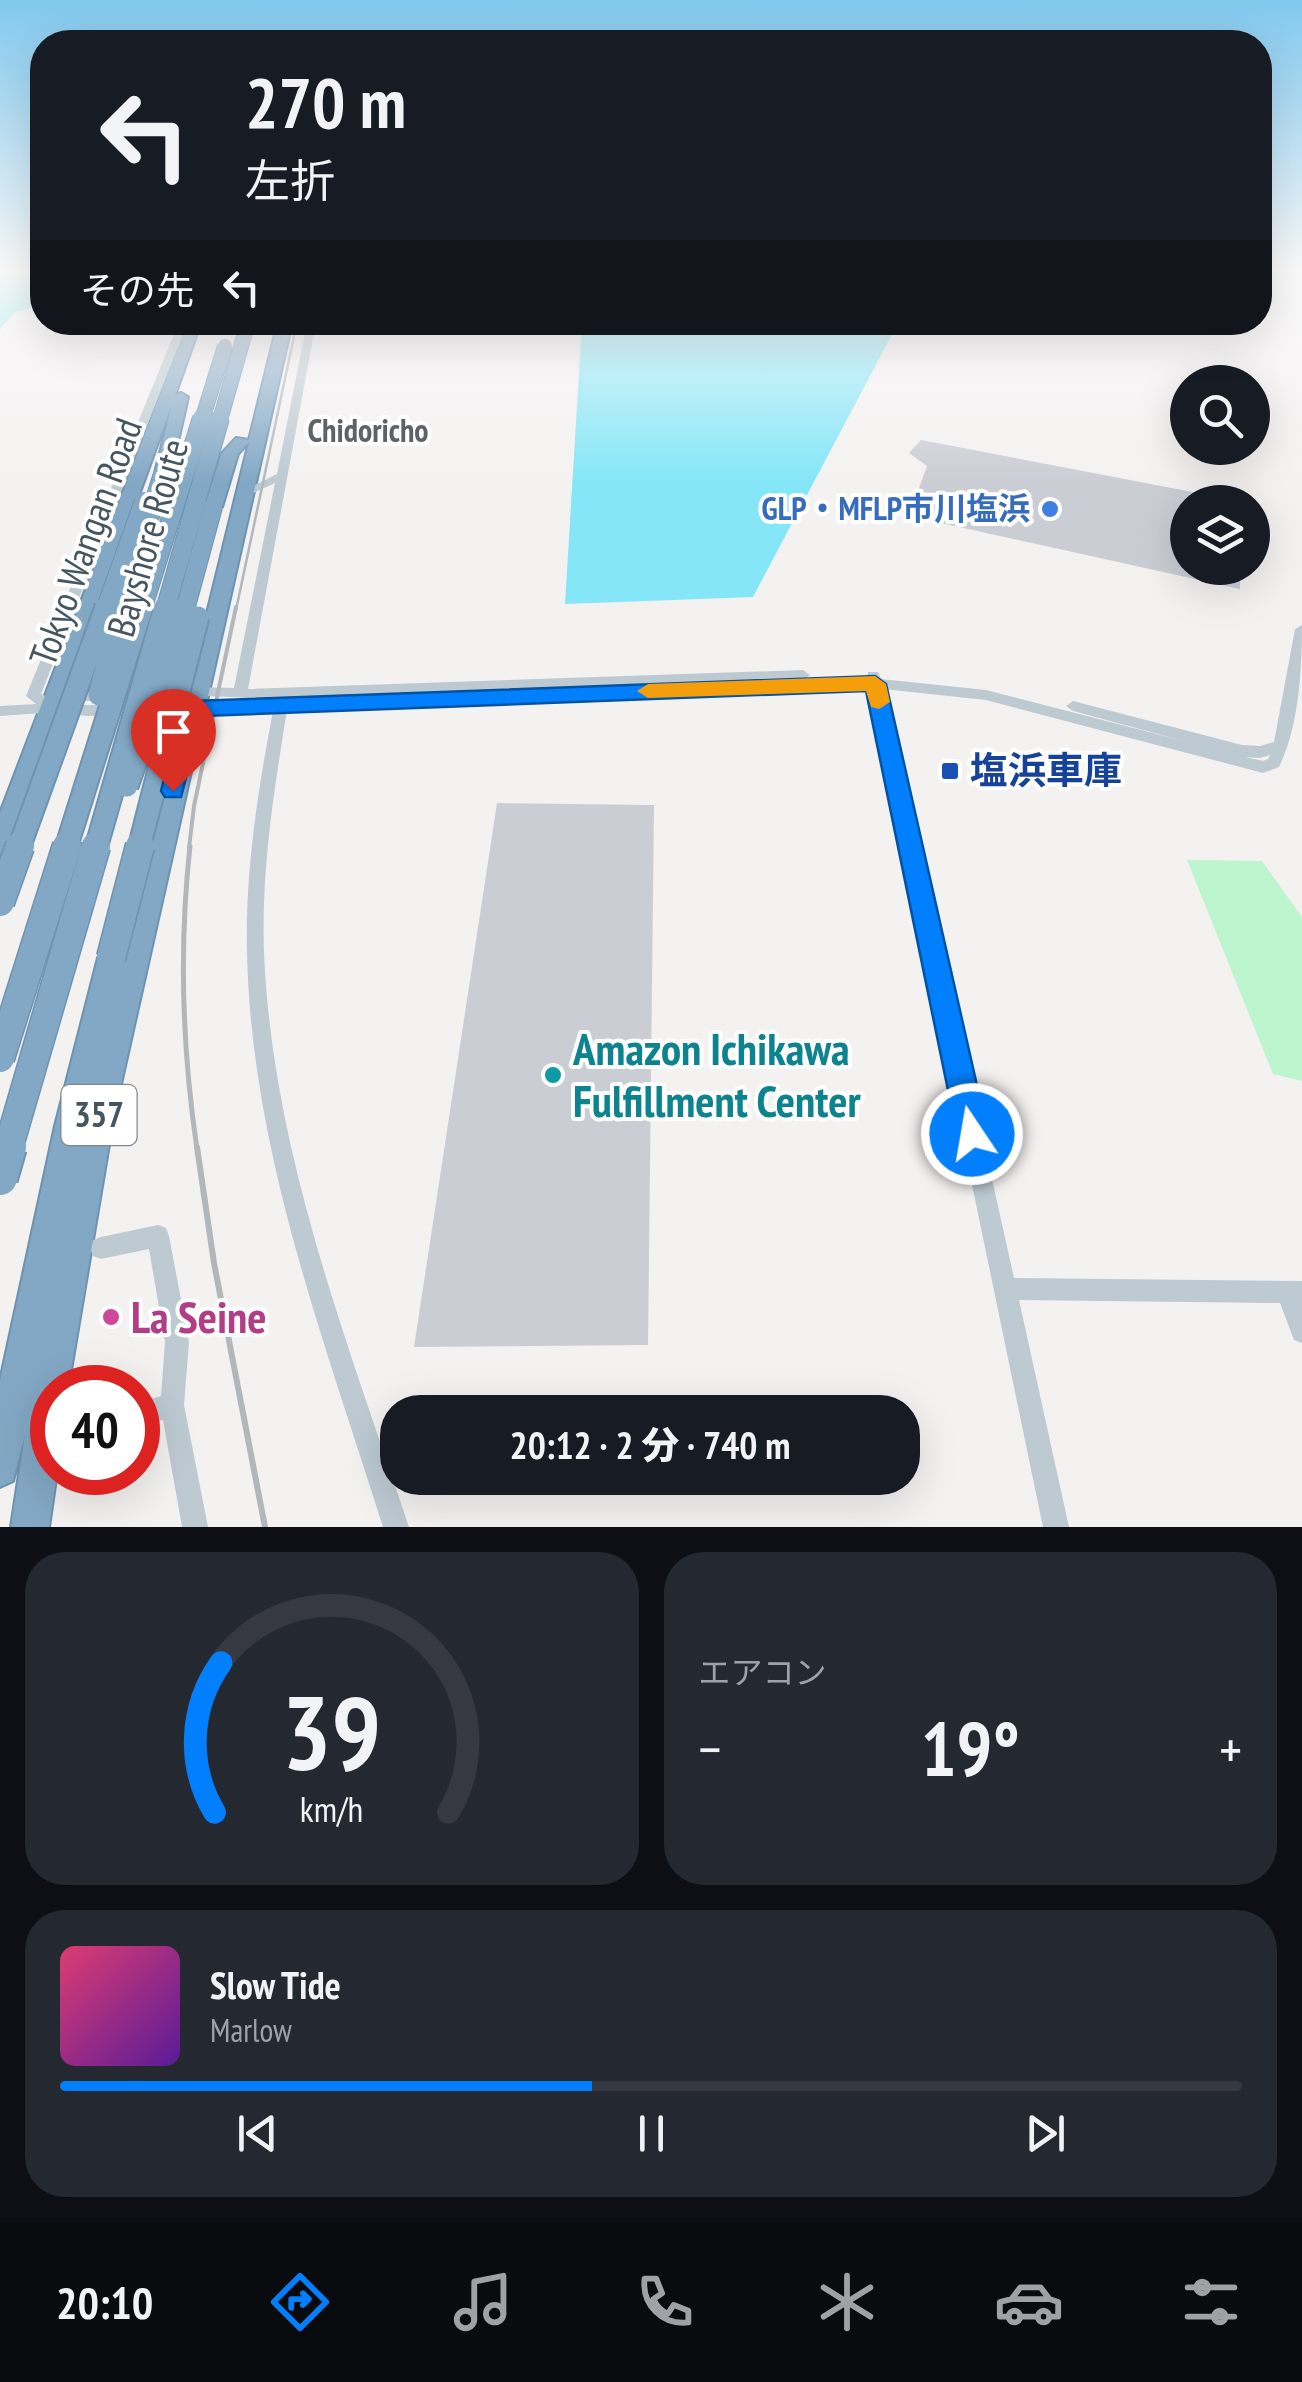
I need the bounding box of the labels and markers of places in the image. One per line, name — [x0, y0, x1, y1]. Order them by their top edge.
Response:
place label: GLP・MFLP市川塩浜 — [762, 487, 1030, 529]
marker: GLP・MFLP市川塩浜 — [1039, 498, 1061, 520]
pin — [131, 689, 216, 792]
place label: 塩浜車庫 — [970, 745, 1122, 794]
marker: 塩浜車庫 — [939, 760, 961, 782]
place label: Amazon Ichikawa Fulfillment Center — [572, 1019, 862, 1129]
marker: Amazon Ichikawa Fulfillment Center — [542, 1064, 564, 1086]
place label: La Seine — [131, 1287, 267, 1345]
marker: La Seine — [100, 1306, 122, 1328]

